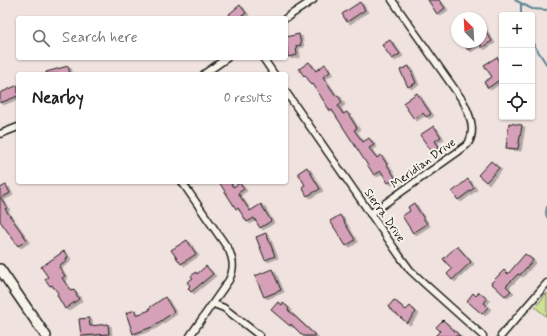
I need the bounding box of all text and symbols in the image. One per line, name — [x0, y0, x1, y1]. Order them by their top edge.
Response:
north arrow — [451, 12, 487, 48]
map controls — [499, 12, 535, 120]
button: + — [499, 12, 535, 48]
search box — [16, 16, 288, 60]
icon: search — [30, 27, 52, 49]
text: Search here — [62, 28, 138, 48]
button: − — [499, 48, 535, 84]
button: locate — [499, 84, 535, 120]
text: Nearby — [32, 87, 84, 109]
text: 0 results — [224, 90, 272, 107]
street label: Meridian Drive — [388, 135, 459, 193]
street label: Sierra Drive — [360, 186, 408, 245]

